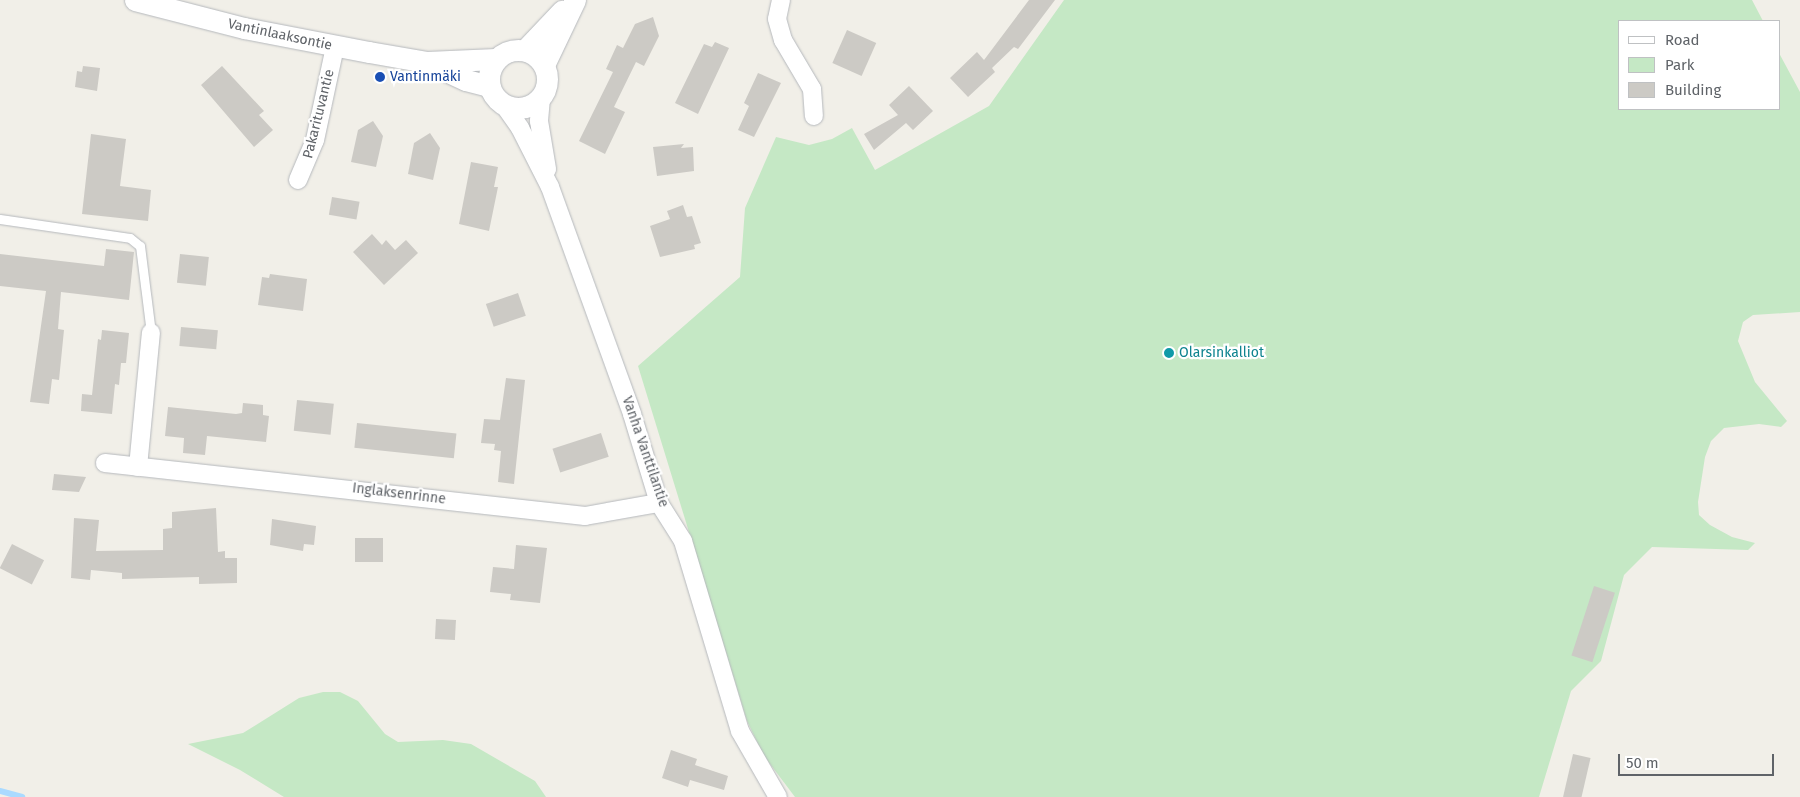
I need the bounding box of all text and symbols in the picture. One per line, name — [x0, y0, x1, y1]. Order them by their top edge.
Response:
street label: Vantinlaaksontie — [226, 16, 334, 54]
legend — [1618, 20, 1780, 110]
text: Road — [1665, 31, 1700, 49]
text: Park — [1665, 56, 1695, 74]
street label: Pakarituvantie — [300, 68, 338, 160]
place label: Vantinmäki — [390, 69, 461, 85]
marker: Vantinmäki — [374, 71, 386, 83]
text: Building — [1665, 81, 1721, 99]
place label: Olarsinkalliot — [1179, 345, 1264, 361]
marker: Olarsinkalliot — [1163, 347, 1175, 359]
street label: Vanha Vanttilantie — [618, 394, 672, 510]
street label: Inglaksenrinne — [351, 480, 447, 508]
scale bar — [1620, 744, 1776, 776]
text: 50 m — [1626, 754, 1659, 772]

